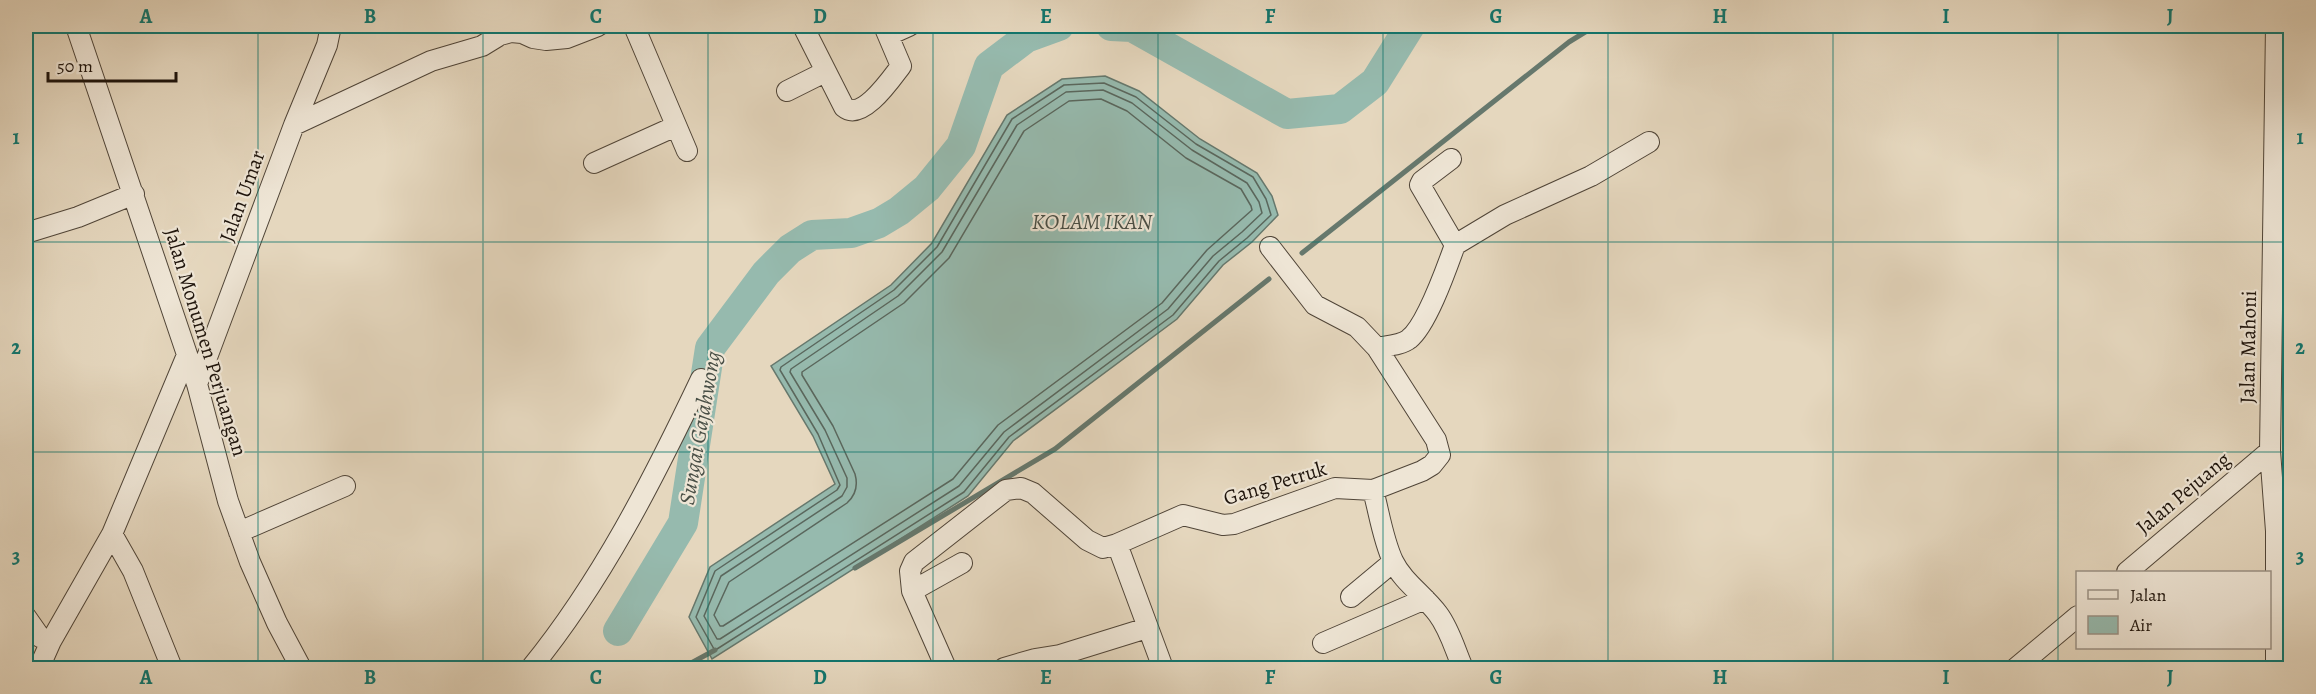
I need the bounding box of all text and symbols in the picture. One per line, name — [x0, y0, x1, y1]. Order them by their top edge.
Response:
text: A — [139, 3, 153, 30]
text: B — [364, 3, 376, 30]
text: C — [590, 3, 602, 30]
text: D — [813, 3, 827, 30]
text: E — [1040, 3, 1052, 30]
text: F — [1265, 3, 1276, 30]
text: G — [1489, 3, 1503, 30]
text: H — [1713, 3, 1728, 30]
text: I — [1942, 3, 1950, 30]
text: J — [2167, 3, 2174, 30]
scale bar — [48, 45, 176, 83]
text: 50 m — [57, 54, 93, 78]
text: 1 — [12, 124, 20, 151]
text: 1 — [2296, 124, 2304, 151]
street label: Jalan Umar — [212, 146, 272, 246]
water label: KOLAM IKAN — [1032, 207, 1153, 237]
street label: Jalan Monumen Perjuangan — [158, 224, 254, 460]
street label: Jalan Mahoni — [2233, 290, 2263, 404]
text: 2 — [11, 334, 21, 361]
text: 2 — [2295, 334, 2305, 361]
water label: Sungai Gajahwong — [672, 349, 728, 507]
street label: Jalan Pejuang — [2130, 445, 2236, 541]
street label: Gang Petruk — [1220, 454, 1331, 512]
text: 3 — [12, 543, 20, 570]
text: 3 — [2296, 543, 2304, 570]
legend — [2076, 571, 2271, 649]
text: Jalan — [2130, 583, 2167, 607]
text: Air — [2129, 613, 2152, 637]
text: A — [139, 664, 153, 691]
text: B — [364, 664, 376, 691]
text: C — [590, 664, 602, 691]
text: D — [813, 664, 827, 691]
text: E — [1040, 664, 1052, 691]
text: F — [1265, 664, 1276, 691]
text: G — [1489, 664, 1503, 691]
text: H — [1713, 664, 1728, 691]
text: I — [1942, 664, 1950, 691]
text: J — [2167, 664, 2174, 691]

